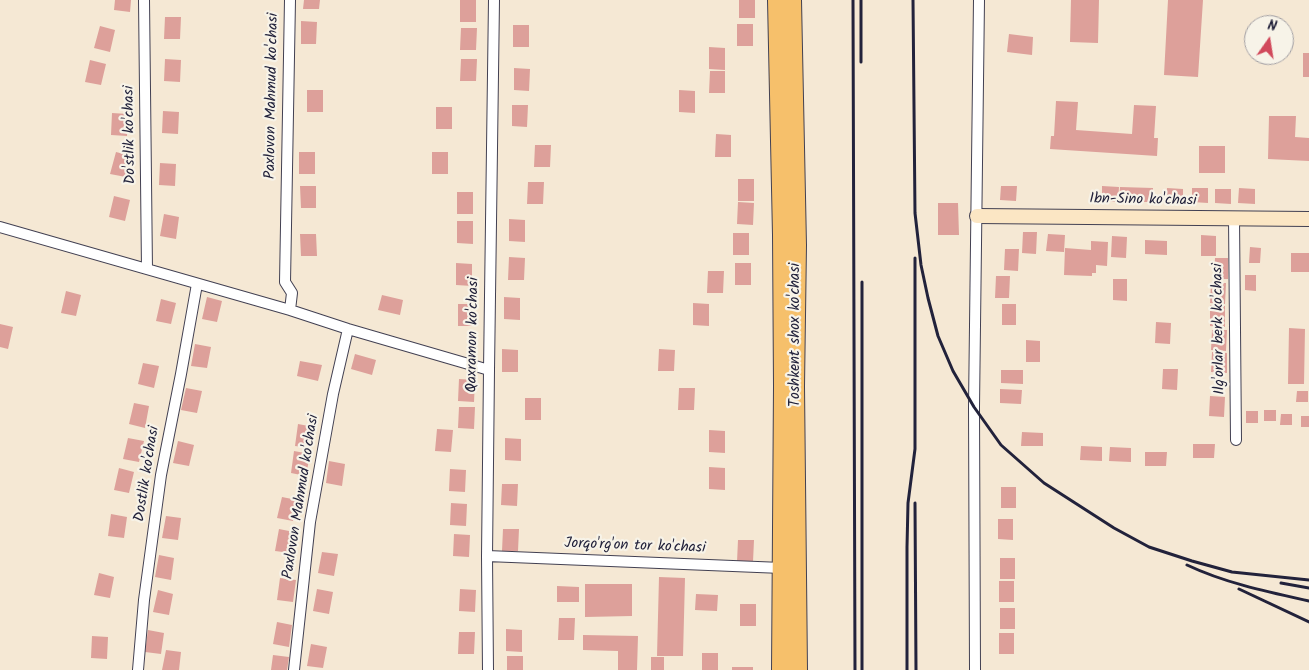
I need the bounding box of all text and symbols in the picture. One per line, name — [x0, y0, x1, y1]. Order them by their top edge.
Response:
street label: Paxlovon Mahmud ko'chasi — [263, 13, 283, 179]
north arrow — [1244, 15, 1294, 65]
text: N — [1265, 15, 1279, 38]
street label: Do'stlik ko'chasi — [121, 85, 141, 185]
street label: Ibn-Sino ko'chasi — [1089, 191, 1197, 211]
street label: Toshkent shox ko'chasi — [787, 263, 805, 407]
street label: Ilg'orlar berk ko'chasi — [1210, 263, 1230, 395]
street label: Qaxramon ko'chasi — [464, 277, 484, 393]
street label: Paxlovon Mahmud ko'chasi — [280, 413, 324, 581]
street label: Dostlik ko'chasi — [132, 425, 164, 523]
street label: Jorqo'rg'on tor ko'chasi — [564, 536, 706, 558]

